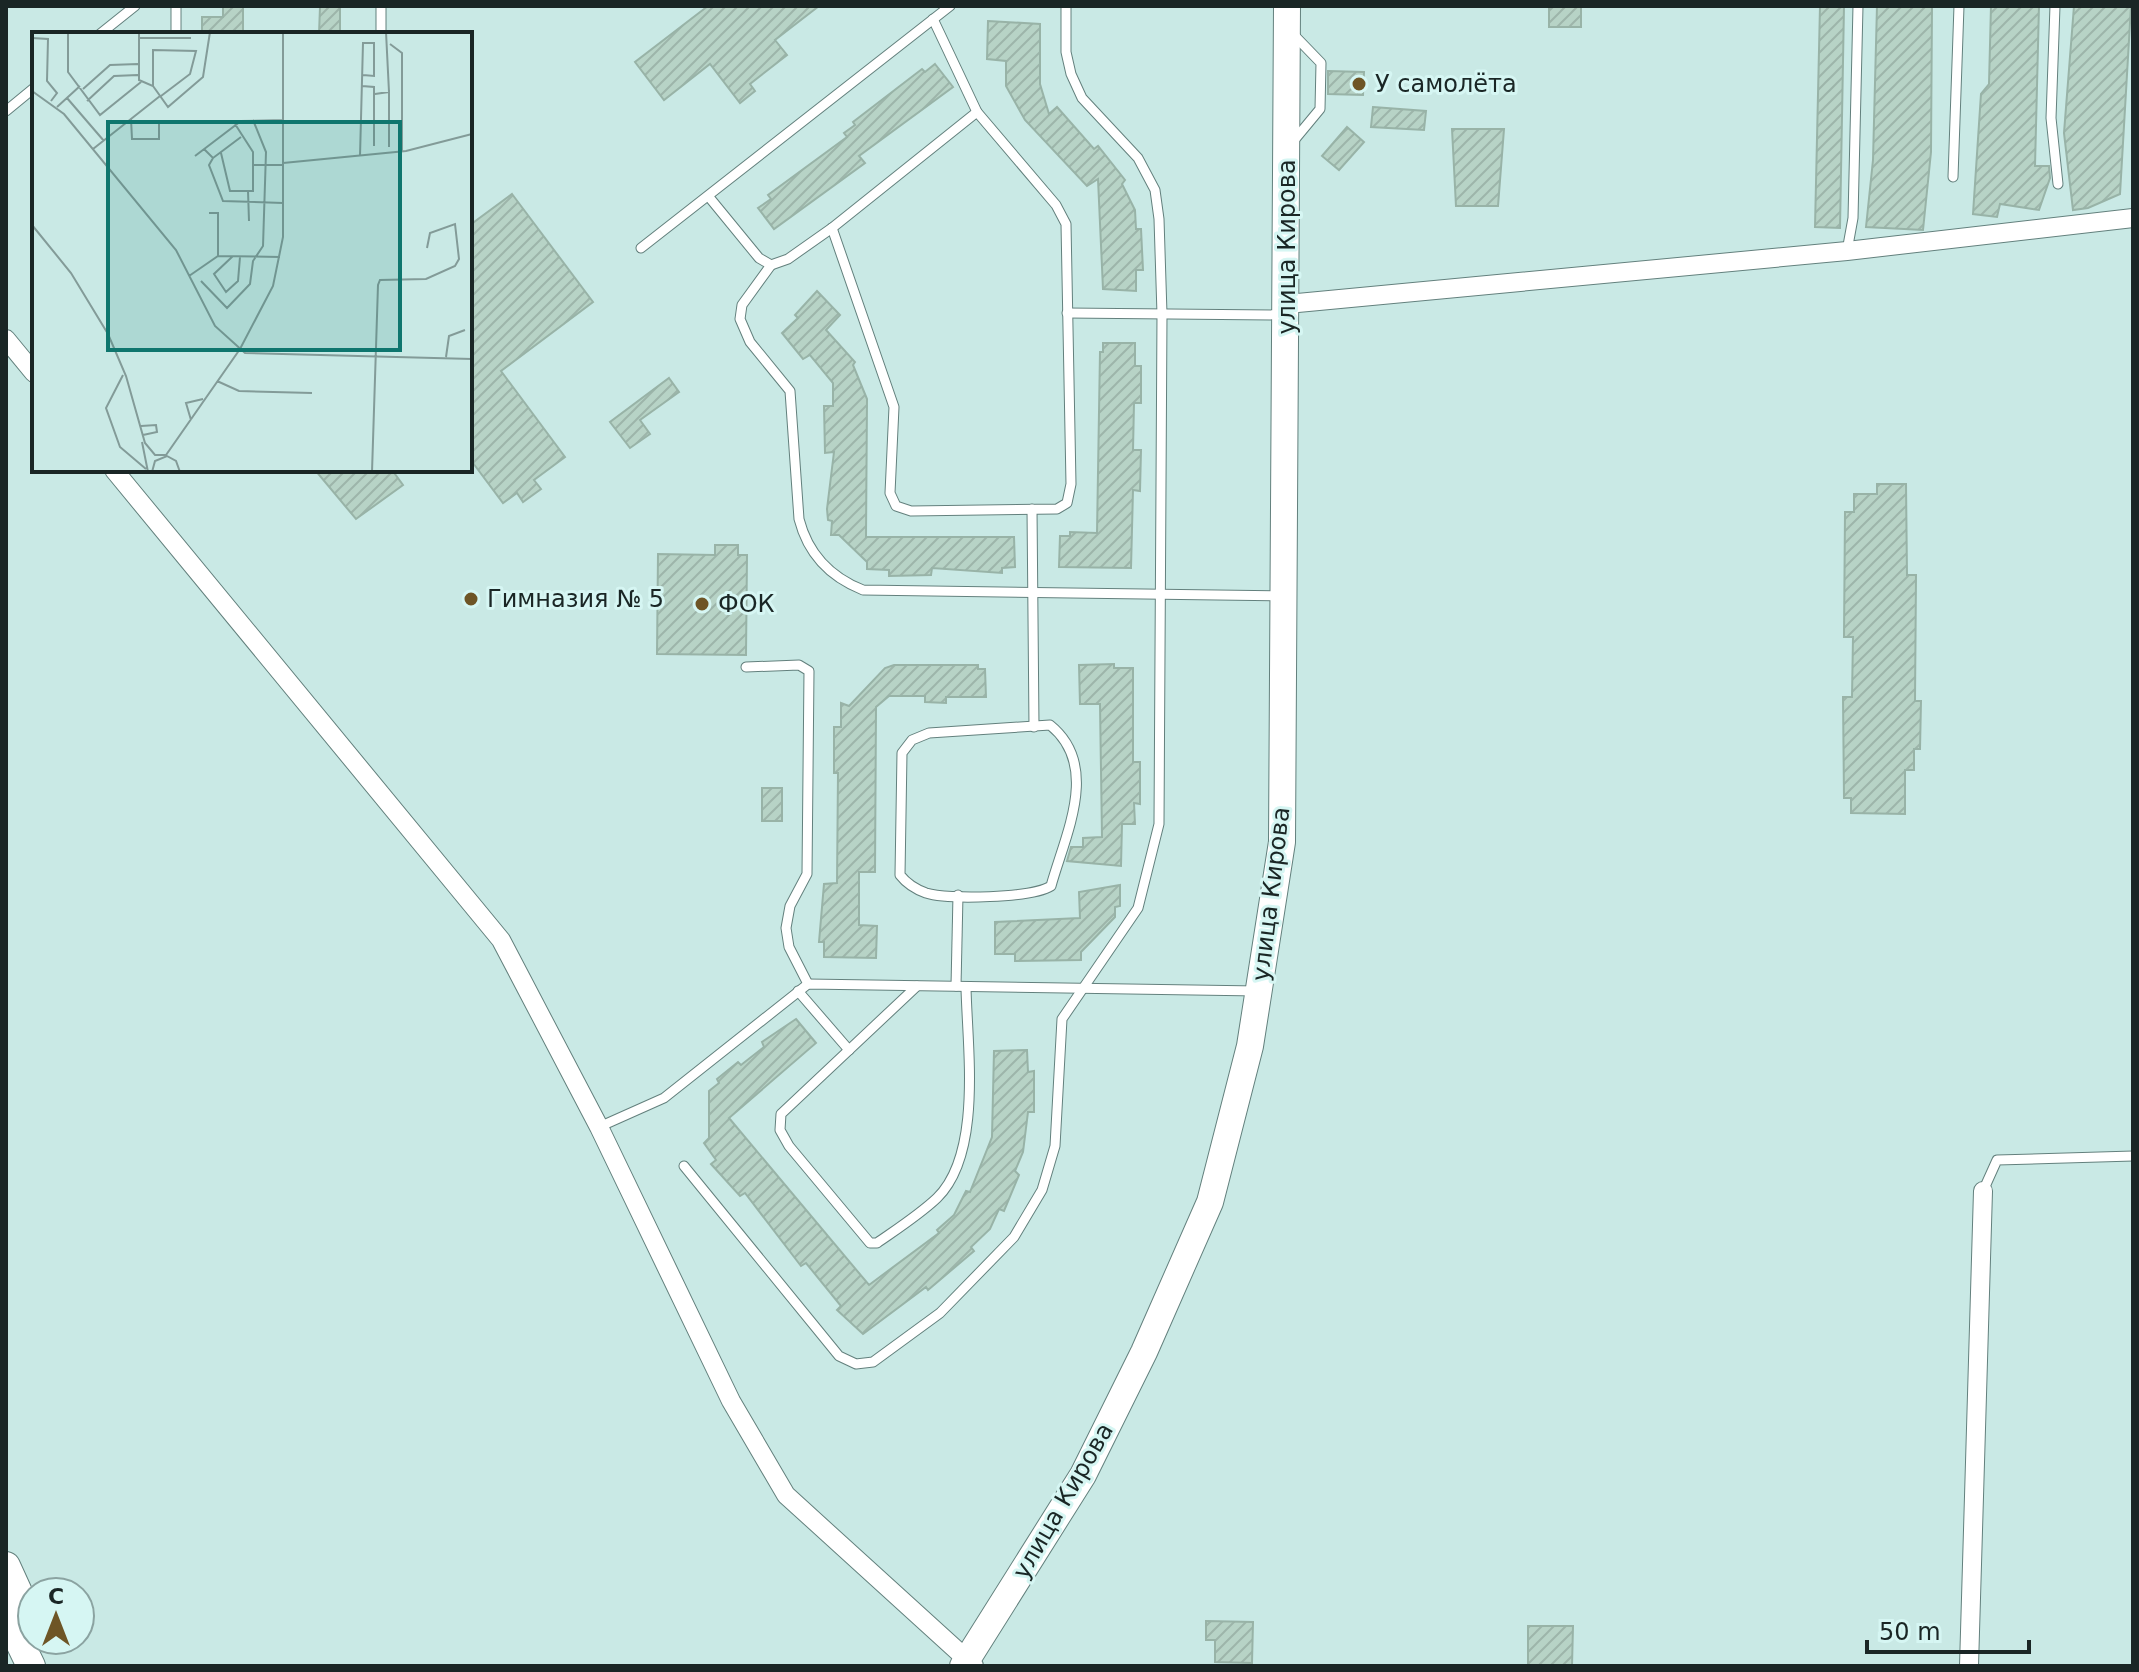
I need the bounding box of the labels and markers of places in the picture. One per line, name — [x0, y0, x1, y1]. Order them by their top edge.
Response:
place label: У самолёта — [1375, 70, 1517, 98]
marker: У самолёта — [1350, 75, 1368, 93]
place label: Гимназия № 5 — [487, 585, 664, 613]
marker: Гимназия № 5 — [462, 590, 480, 608]
place label: ФОК — [718, 590, 775, 618]
marker: ФОК — [693, 595, 711, 613]

